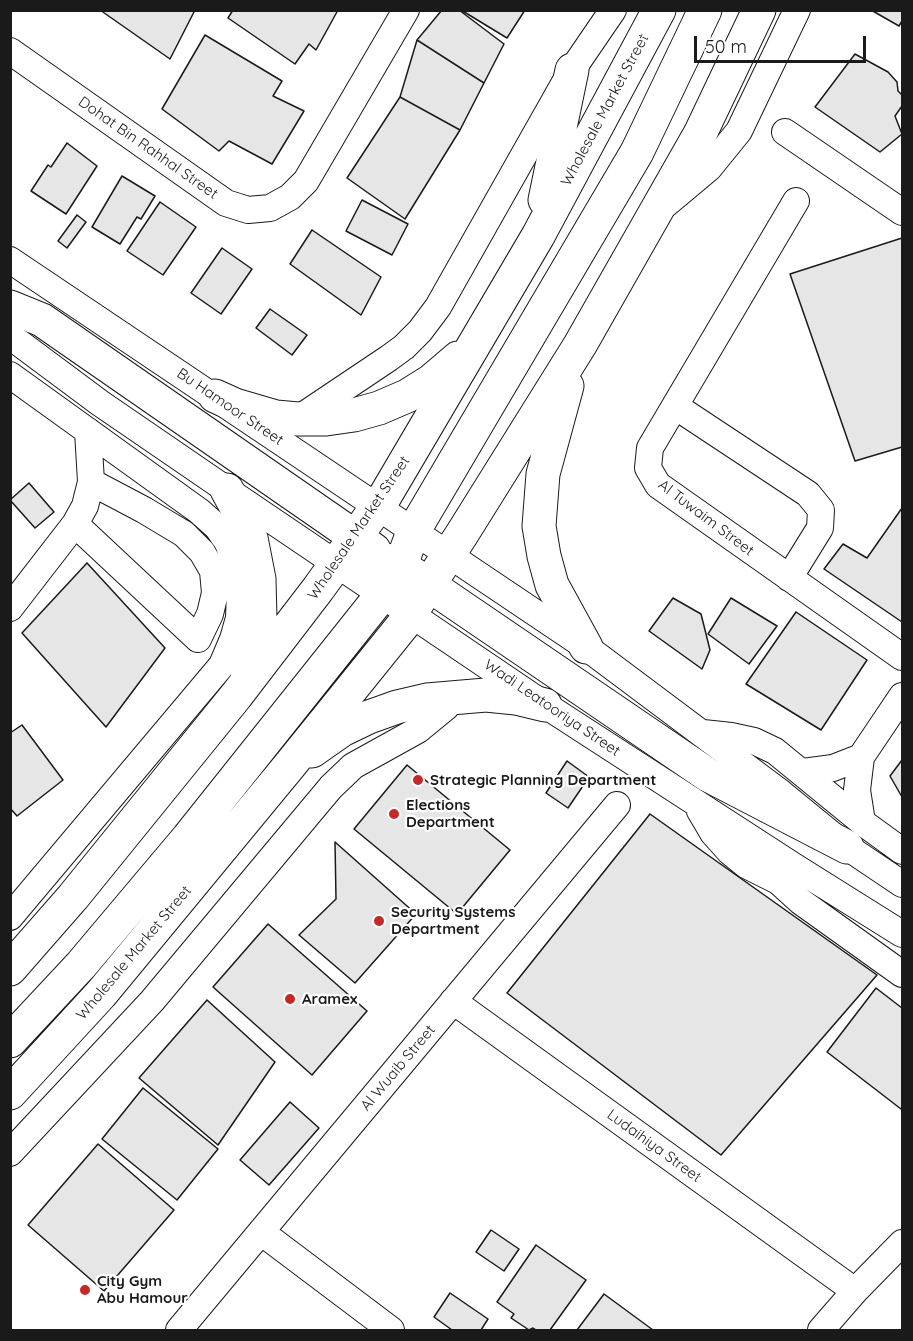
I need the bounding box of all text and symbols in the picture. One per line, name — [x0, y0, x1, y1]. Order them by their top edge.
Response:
scale bar — [697, 24, 870, 62]
street label: Wholesale Market Street — [557, 31, 653, 189]
text: 50 m — [705, 35, 747, 58]
street label: Dohat Bin Rahhal Street — [75, 93, 221, 203]
street label: Bu Hamoor Street — [173, 365, 287, 449]
street label: Wholesale Market Street — [304, 453, 414, 603]
street label: Al Tuwaim Street — [654, 476, 758, 560]
street label: Wadi Leatooriya Street — [481, 656, 623, 760]
place label: Strategic Planning Department — [430, 771, 656, 789]
marker: Strategic Planning Department — [411, 773, 425, 787]
place label: Elections Department — [406, 796, 495, 831]
marker: Elections Department — [387, 807, 401, 821]
street label: Wholesale Market Street — [73, 882, 195, 1024]
place label: Security Systems Department — [391, 903, 515, 938]
marker: Security Systems Department — [372, 914, 386, 928]
place label: Aramex — [302, 990, 357, 1008]
marker: Aramex — [283, 992, 297, 1006]
street label: Al Wuaib Street — [357, 1021, 439, 1115]
street label: Ludaihiya Street — [603, 1106, 705, 1186]
place label: City Gym Abu Hamour — [97, 1272, 188, 1307]
marker: City Gym Abu Hamour — [78, 1283, 92, 1297]

